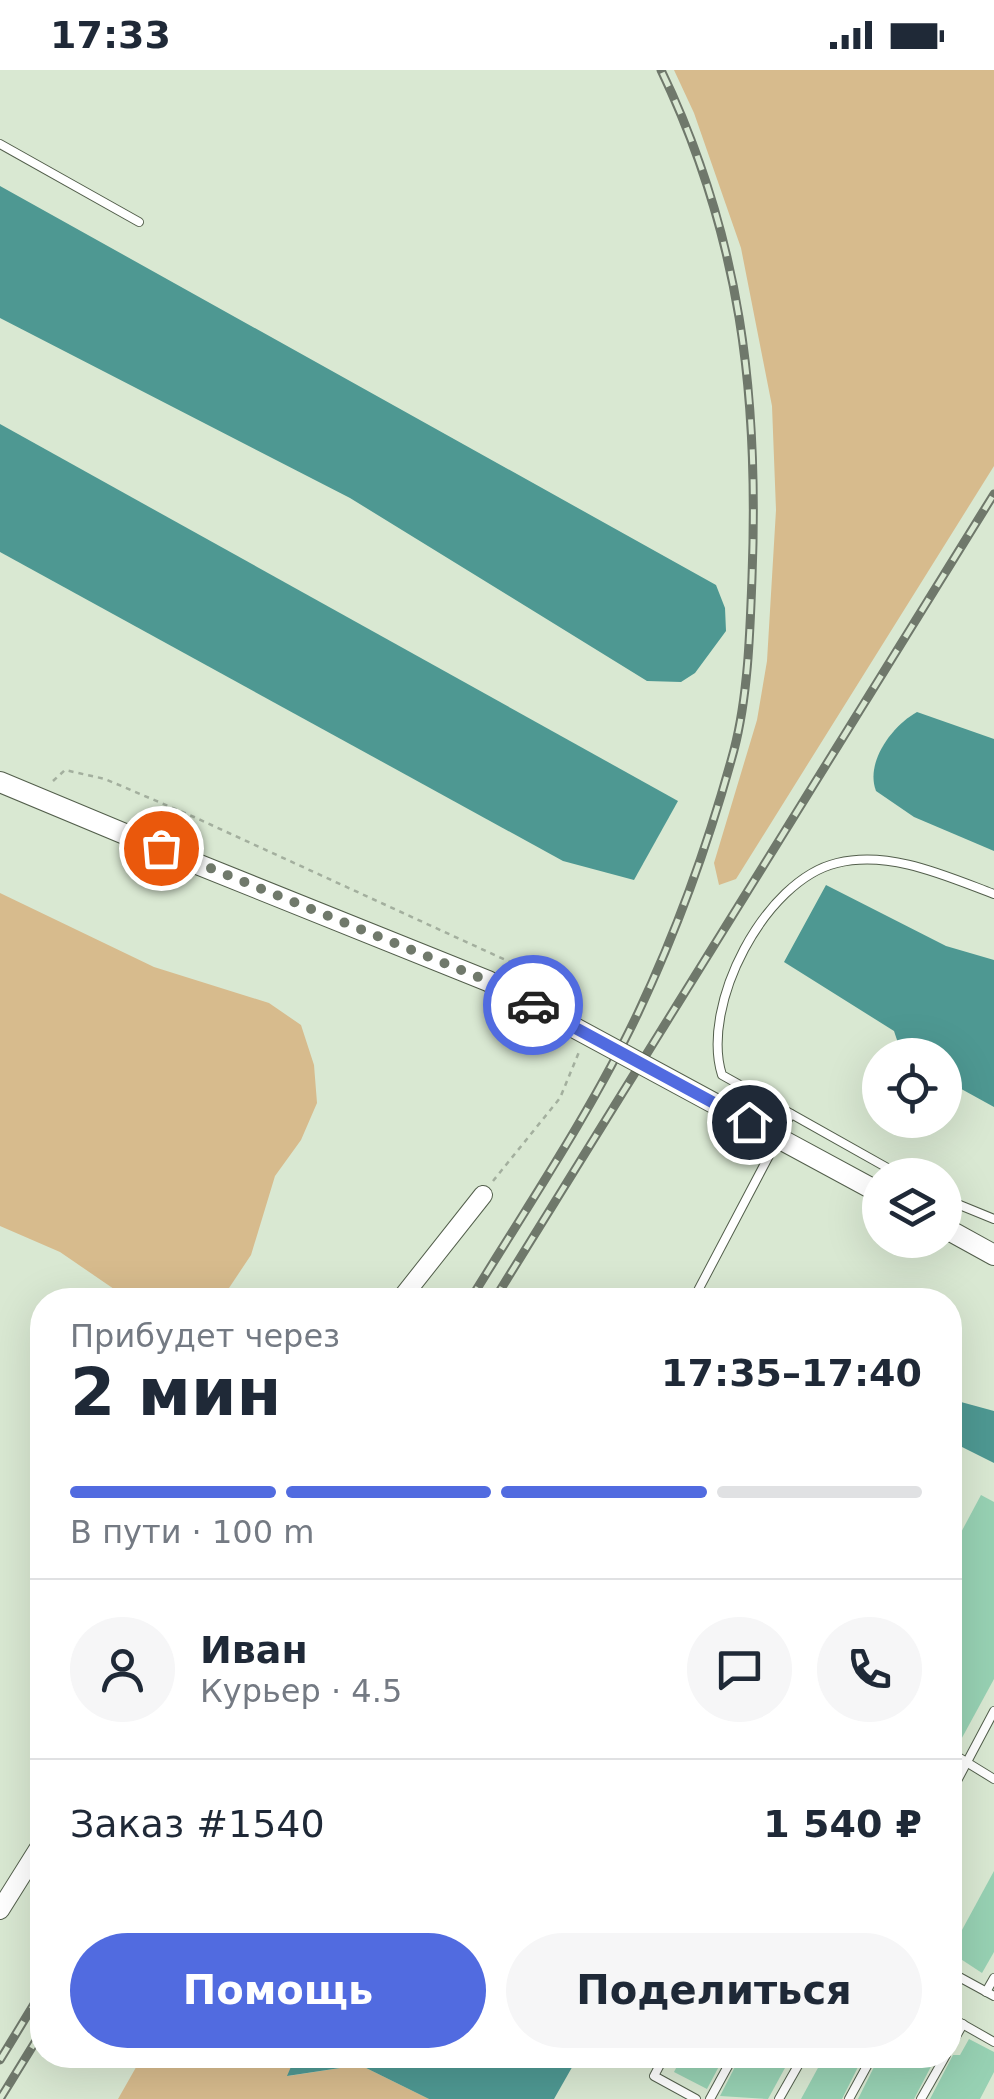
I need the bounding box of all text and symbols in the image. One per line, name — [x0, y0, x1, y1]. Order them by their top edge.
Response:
text: 17:33 — [50, 13, 171, 57]
pin — [119, 806, 204, 891]
icon: bag — [134, 821, 189, 876]
courier — [483, 955, 583, 1055]
icon: car — [506, 978, 561, 1033]
map controls — [862, 1038, 962, 1258]
button: locate — [862, 1038, 962, 1138]
pin — [707, 1080, 792, 1165]
icon: home — [722, 1095, 777, 1150]
button: layers — [862, 1158, 962, 1258]
text: Прибудет через — [70, 1317, 340, 1355]
text: 17:35–17:40 — [661, 1351, 922, 1395]
text: 2 мин — [70, 1355, 281, 1430]
text: В пути · 100 m — [70, 1513, 314, 1551]
button: person — [70, 1617, 175, 1722]
button: chat — [687, 1617, 792, 1722]
button: phone — [817, 1617, 922, 1722]
text: Иван — [200, 1628, 308, 1672]
text: Курьер · 4.5 — [200, 1672, 402, 1710]
text: Заказ #1540 — [70, 1802, 325, 1846]
text: 1 540 ₽ — [763, 1802, 922, 1846]
button: Помощь — [70, 1933, 486, 2048]
button: Поделиться — [506, 1933, 922, 2048]

